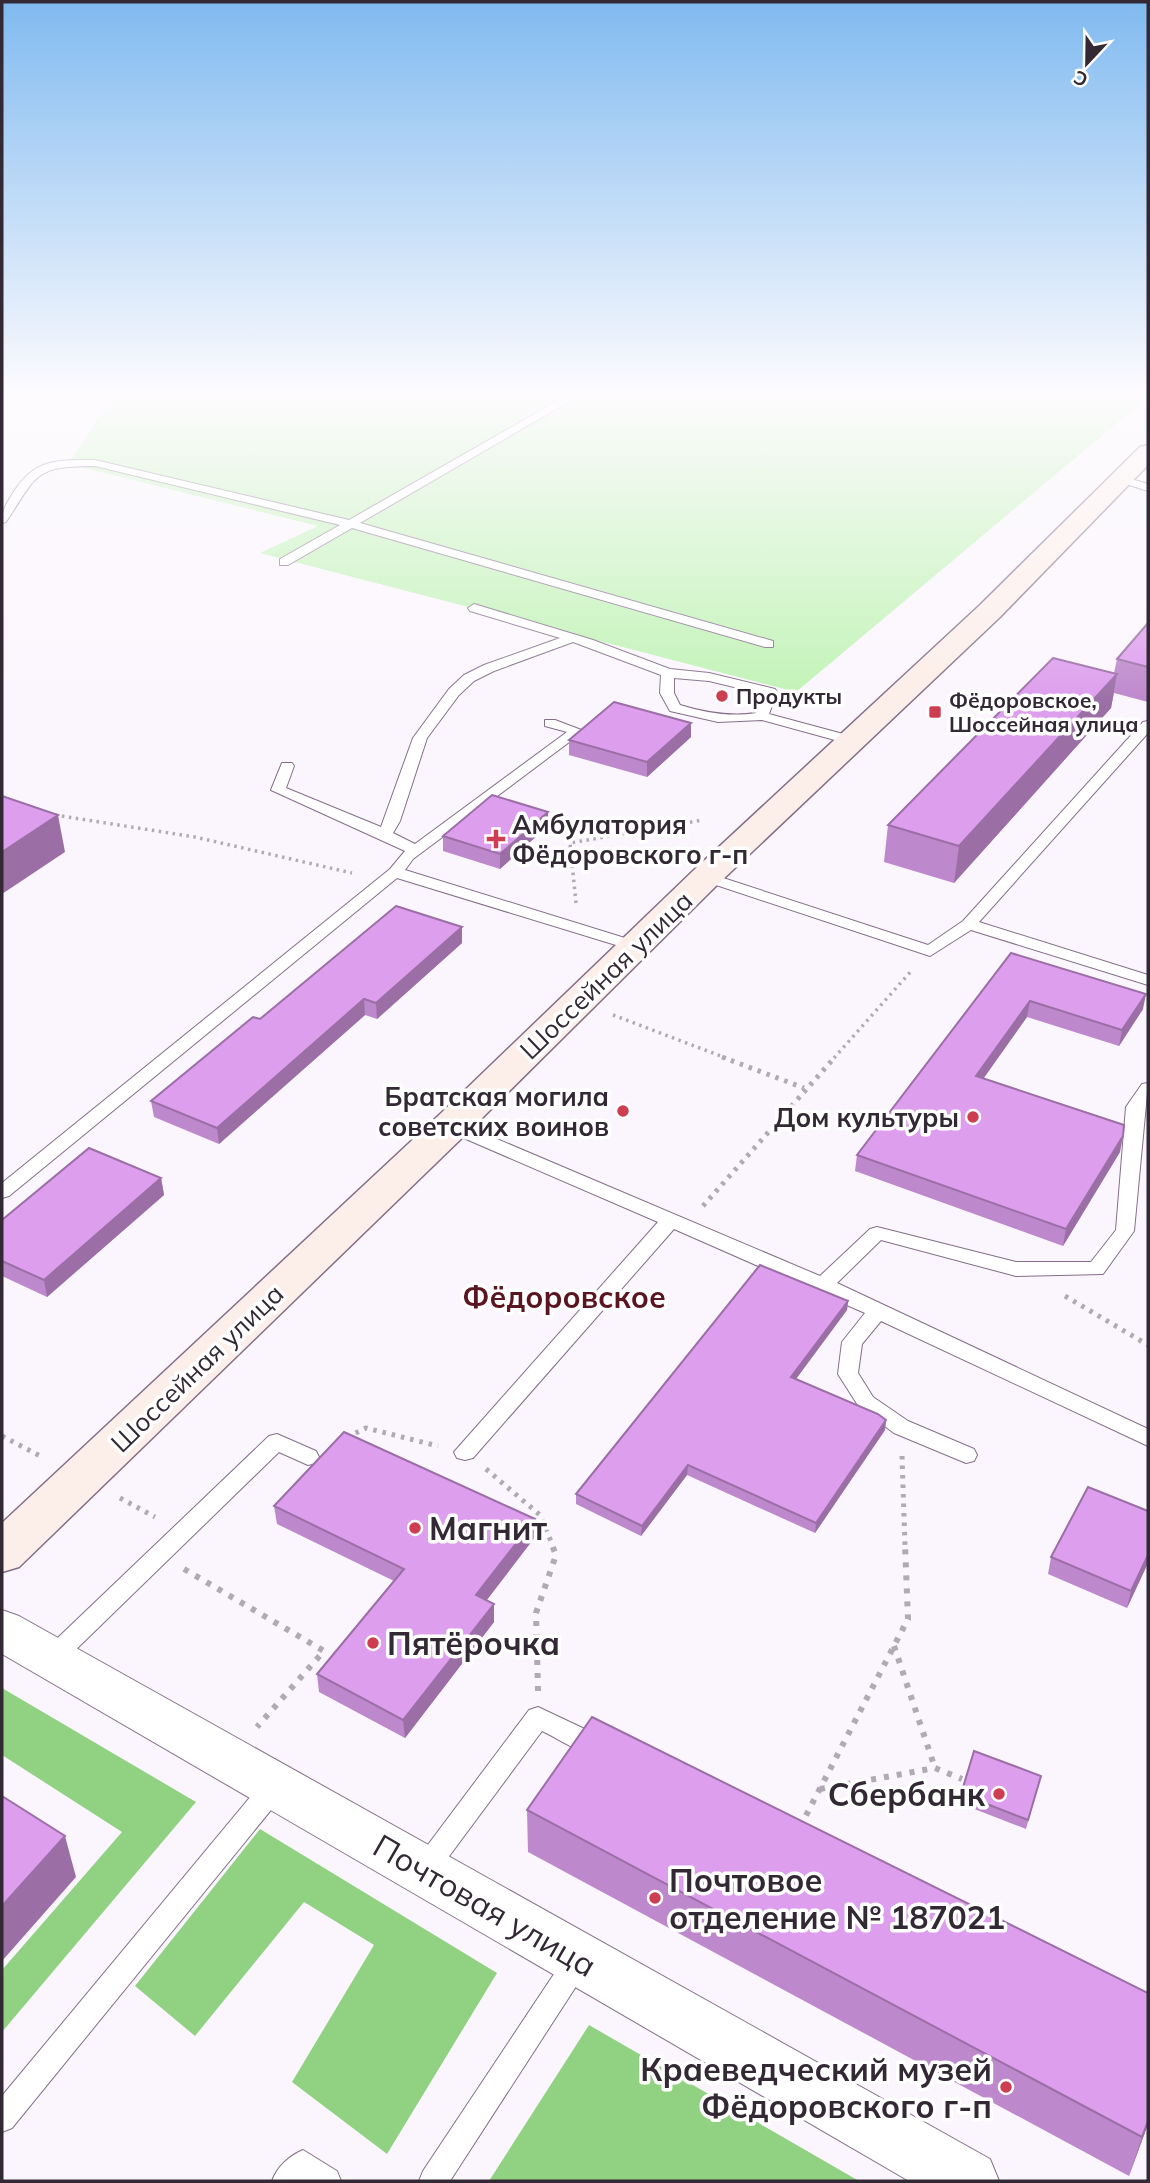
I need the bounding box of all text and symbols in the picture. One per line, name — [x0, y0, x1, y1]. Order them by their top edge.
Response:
north arrow — [1052, 28, 1122, 98]
text: С — [1070, 65, 1091, 92]
place label: Продукты — [736, 683, 842, 709]
place label: Фёдоровское, Шоссейная улица — [949, 687, 1139, 737]
marker: Продукты — [714, 688, 730, 704]
marker: Фёдоровское, Шоссейная улица — [927, 704, 943, 720]
place label: Амбулатория Фёдоровского г-п — [512, 808, 748, 871]
marker: Амбулатория Фёдоровского г-п — [486, 829, 506, 849]
street label: Шоссейная улица — [513, 884, 699, 1066]
place label: Братская могила советских воинов — [378, 1080, 609, 1143]
place label: Дом культуры — [774, 1101, 959, 1134]
marker: Братская могила советских воинов — [615, 1103, 631, 1119]
marker: Дом культуры — [965, 1109, 981, 1125]
street label: Шоссейная улица — [104, 1277, 290, 1459]
district label: Фёдоровское — [462, 1278, 666, 1316]
place label: Магнит — [429, 1508, 548, 1548]
marker: Магнит — [407, 1520, 423, 1536]
place label: Пятёрочка — [387, 1623, 560, 1663]
marker: Пятёрочка — [365, 1635, 381, 1651]
place label: Сбербанк — [828, 1774, 986, 1814]
marker: Сбербанк — [991, 1786, 1007, 1802]
street label: Почтовая улица — [366, 1825, 604, 1985]
place label: Почтовое отделение № 187021 — [669, 1860, 1005, 1937]
marker: Почтовое отделение № 187021 — [647, 1890, 663, 1906]
place label: Краеведческий музей Фёдоровского г-п — [640, 2049, 992, 2126]
marker: Краеведческий музей Фёдоровского г-п — [998, 2079, 1014, 2095]

